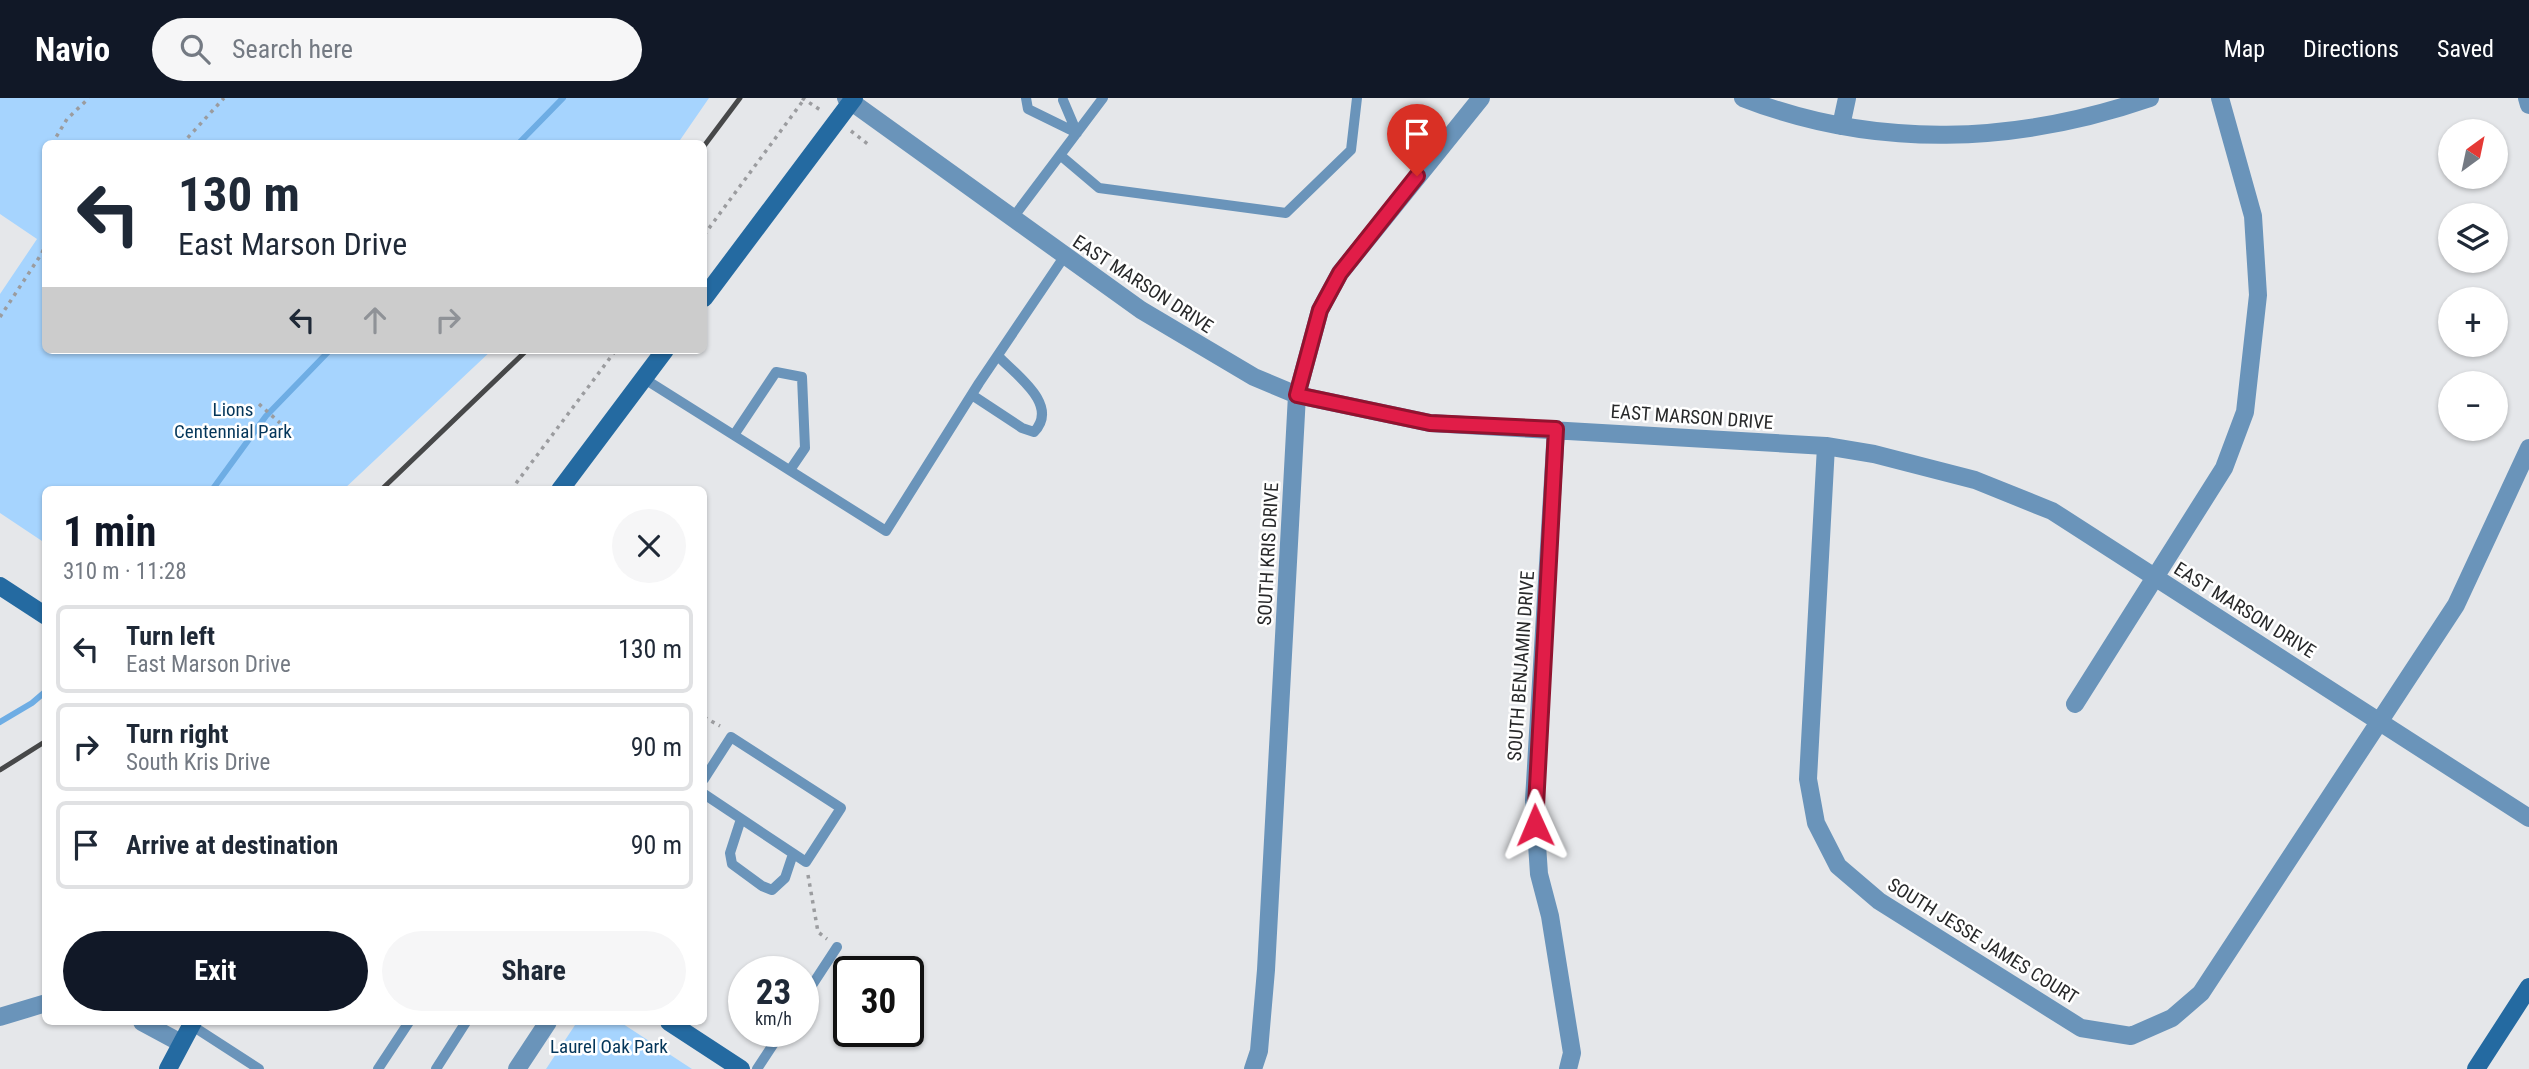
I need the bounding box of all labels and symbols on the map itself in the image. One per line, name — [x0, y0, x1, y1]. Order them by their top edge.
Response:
pin — [1387, 104, 1447, 176]
north arrow — [2438, 119, 2508, 189]
street label: EAST MARSON DRIVE — [1068, 230, 1218, 338]
park label: Lions Centennial Park — [174, 398, 292, 443]
street label: EAST MARSON DRIVE — [1610, 400, 1774, 434]
street label: SOUTH KRIS DRIVE — [1253, 482, 1283, 626]
street label: EAST MARSON DRIVE — [2170, 557, 2320, 663]
street label: SOUTH BENJAMIN DRIVE — [1503, 570, 1539, 762]
position arrow — [1498, 788, 1572, 862]
street label: SOUTH JESSE JAMES COURT — [1884, 873, 2083, 1009]
speed limit sign: 30 — [833, 956, 924, 1047]
park label: Laurel Oak Park — [550, 1035, 668, 1058]

